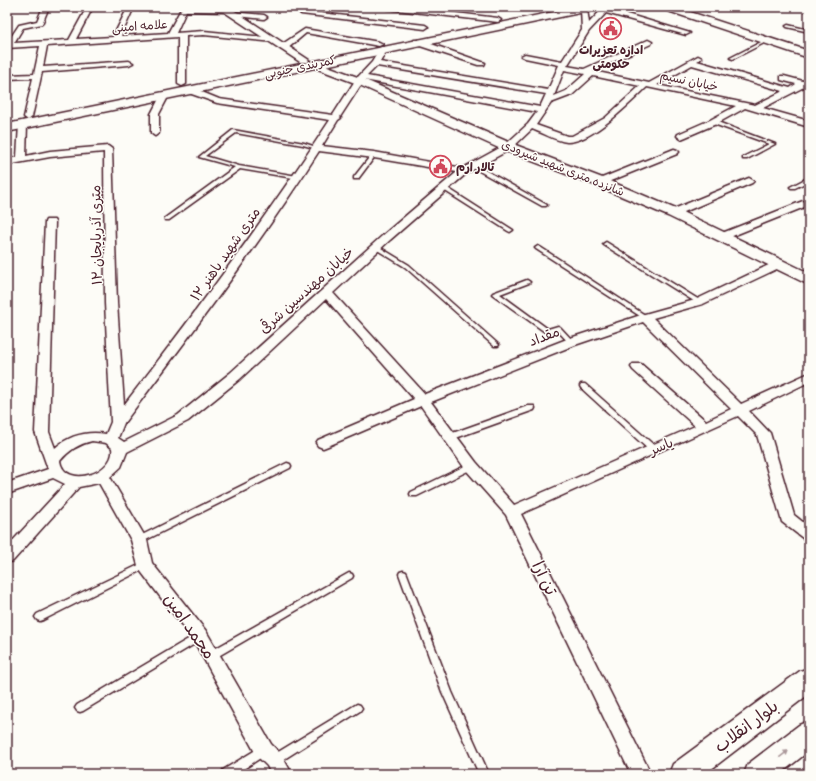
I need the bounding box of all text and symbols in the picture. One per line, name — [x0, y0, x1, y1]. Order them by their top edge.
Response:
street label: علامه امینی — [111, 16, 169, 38]
public building icon: اداره تعزیرات حکومتی — [598, 16, 624, 42]
place label: اداره تعزیرات حکومتی — [579, 42, 643, 74]
street label: کمربندی جنوبی — [263, 52, 338, 84]
street label: خیابان نسیم — [658, 67, 719, 97]
street label: شانزده متری شهید شیرودی — [498, 136, 627, 202]
public building icon: تالار ارم — [427, 154, 453, 180]
place label: تالار ارم — [456, 159, 495, 177]
street label: ۱۲ متری آذربایجان — [86, 185, 109, 285]
street label: ۱۲ متری شهید باهنر — [186, 204, 266, 306]
street label: خیابان مهندسین شرقی — [255, 243, 359, 340]
street label: مقداد — [526, 322, 563, 353]
street label: یاسر — [645, 433, 677, 462]
street label: تن آرا — [525, 557, 563, 601]
street label: محمد امین — [157, 589, 221, 665]
street label: بلوار انقلاب — [709, 695, 784, 760]
one-way arrow — [778, 750, 789, 758]

